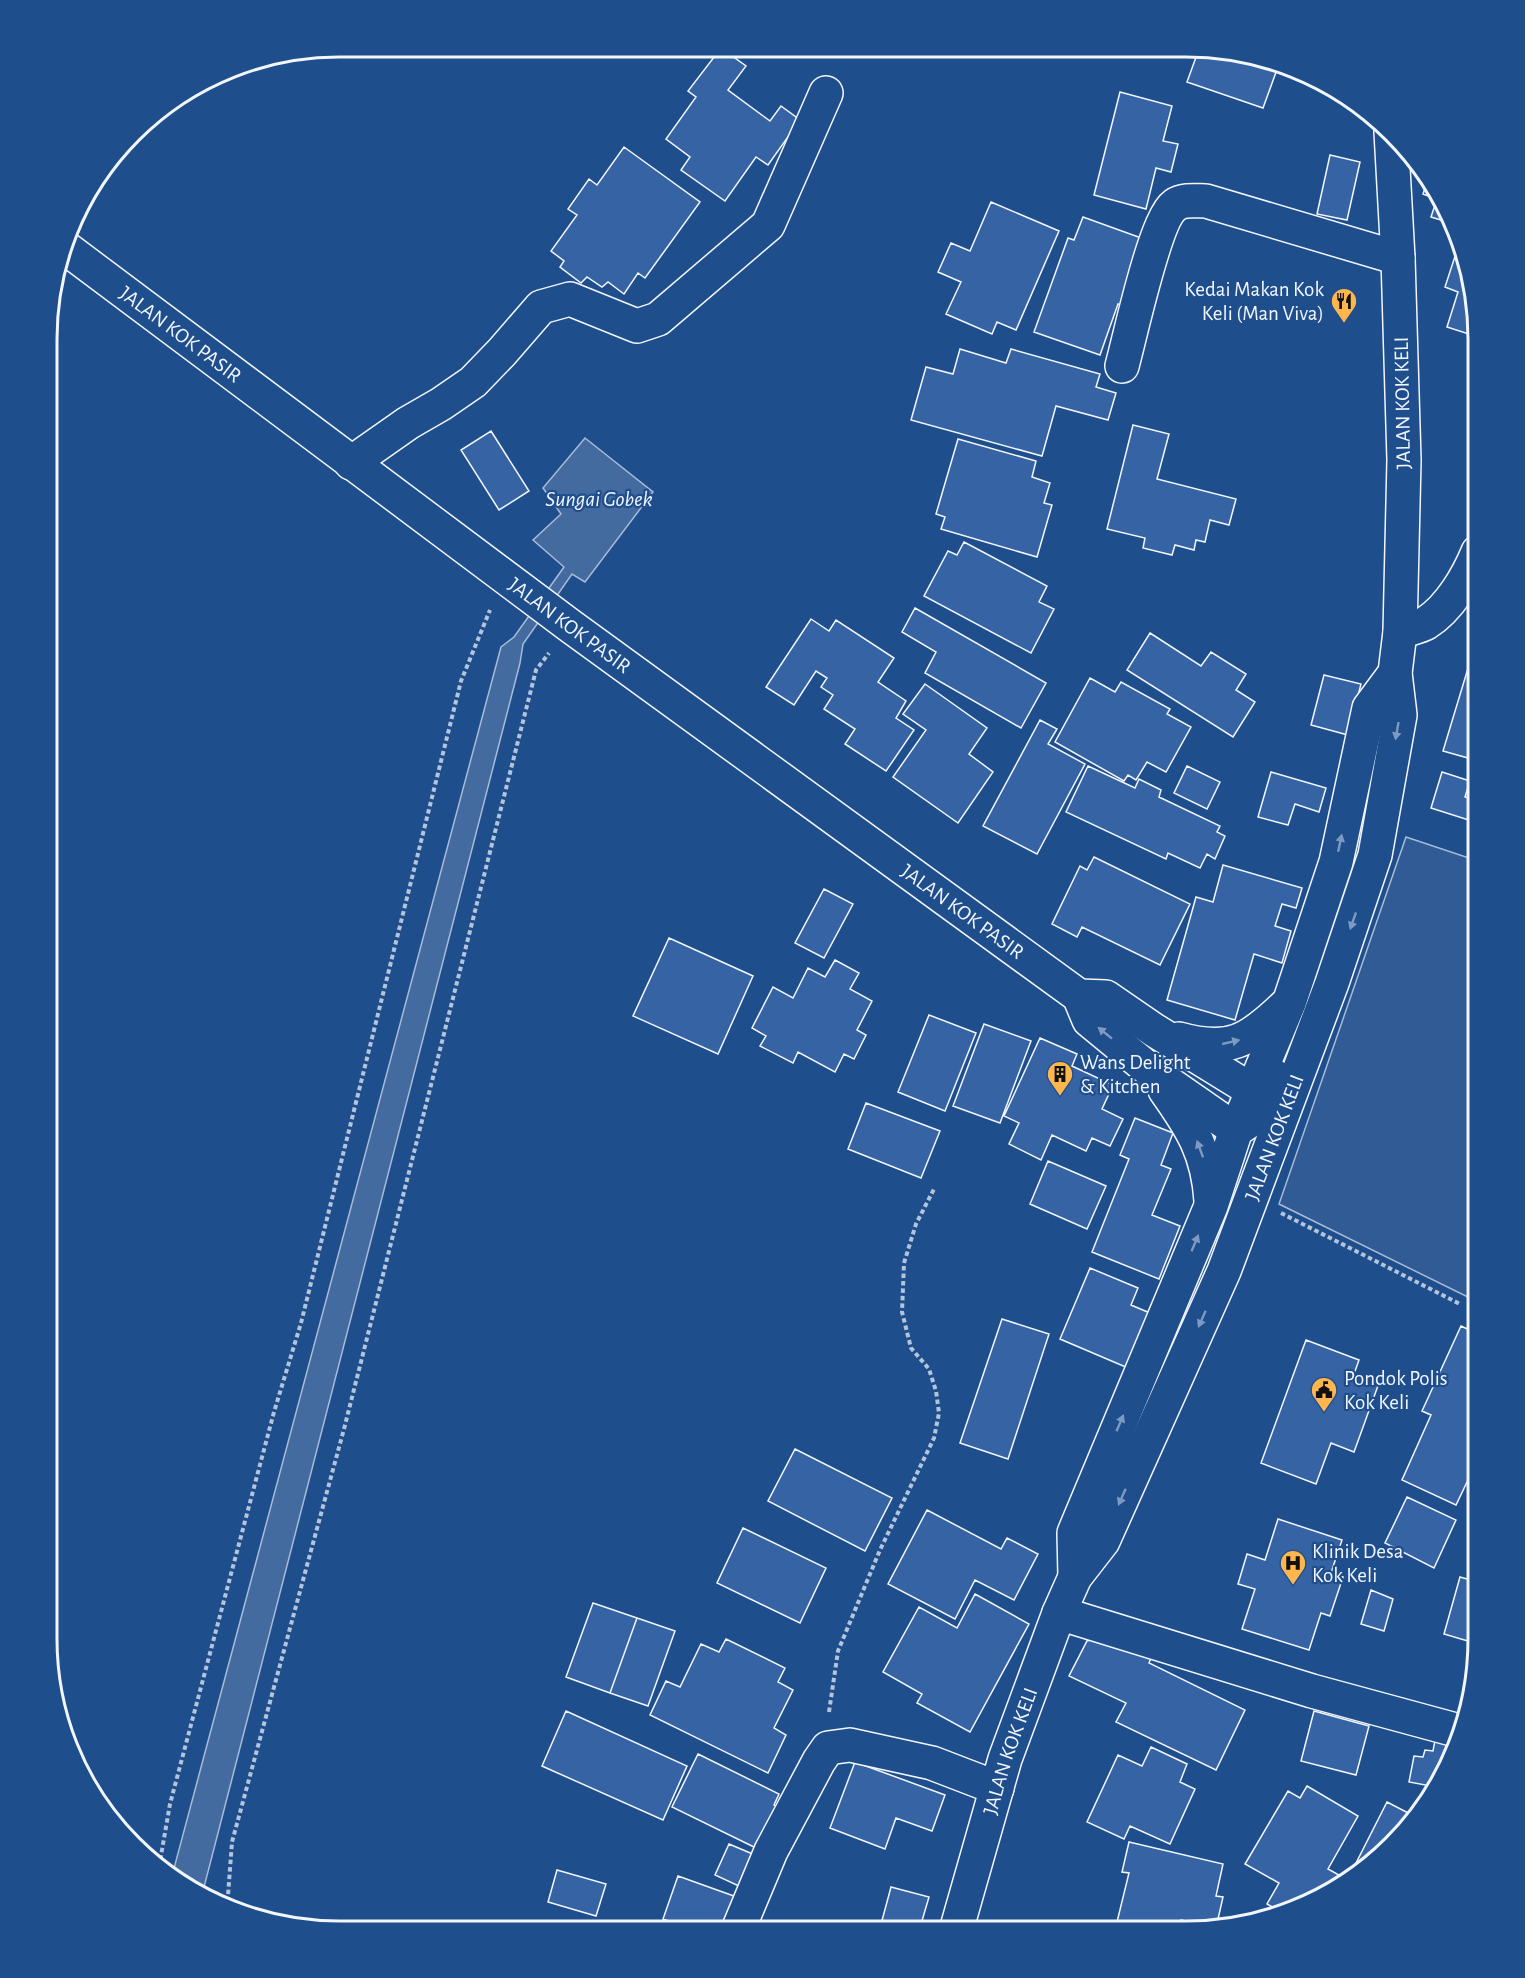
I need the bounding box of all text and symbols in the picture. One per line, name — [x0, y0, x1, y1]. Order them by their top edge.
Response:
place label: Kedai Makan Kok Keli (Man Viva) — [1184, 279, 1324, 324]
street label: JALAN KOK PASIR — [116, 282, 245, 387]
restaurant icon: Kedai Makan Kok Keli (Man Viva) — [1329, 286, 1359, 324]
street label: JALAN KOK KELI — [1391, 337, 1414, 469]
water label: Sungai Gobek — [545, 488, 653, 510]
street label: JALAN KOK PASIR — [505, 574, 635, 677]
one-way arrow — [1392, 722, 1401, 741]
one-way arrow — [1336, 834, 1346, 852]
street label: JALAN KOK PASIR — [897, 860, 1028, 963]
one-way arrow — [1347, 912, 1357, 930]
one-way arrow — [1097, 1026, 1113, 1039]
one-way arrow — [1222, 1037, 1240, 1047]
place label: Wans Delight & Kitchen — [1080, 1052, 1191, 1097]
building icon: Wans Delight & Kitchen — [1045, 1059, 1075, 1097]
street label: JALAN KOK KELI — [1241, 1072, 1308, 1203]
one-way arrow — [1195, 1139, 1205, 1157]
one-way arrow — [1191, 1234, 1201, 1252]
one-way arrow — [1197, 1310, 1207, 1328]
place label: Pondok Polis Kok Keli — [1344, 1368, 1448, 1413]
public building icon: Pondok Polis Kok Keli — [1309, 1375, 1339, 1413]
one-way arrow — [1116, 1414, 1125, 1432]
one-way arrow — [1117, 1488, 1127, 1506]
place label: Klinik Desa Kok Keli — [1312, 1541, 1404, 1586]
hospital icon: Klinik Desa Kok Keli — [1278, 1548, 1308, 1586]
street label: JALAN KOK KELI — [980, 1685, 1042, 1817]

